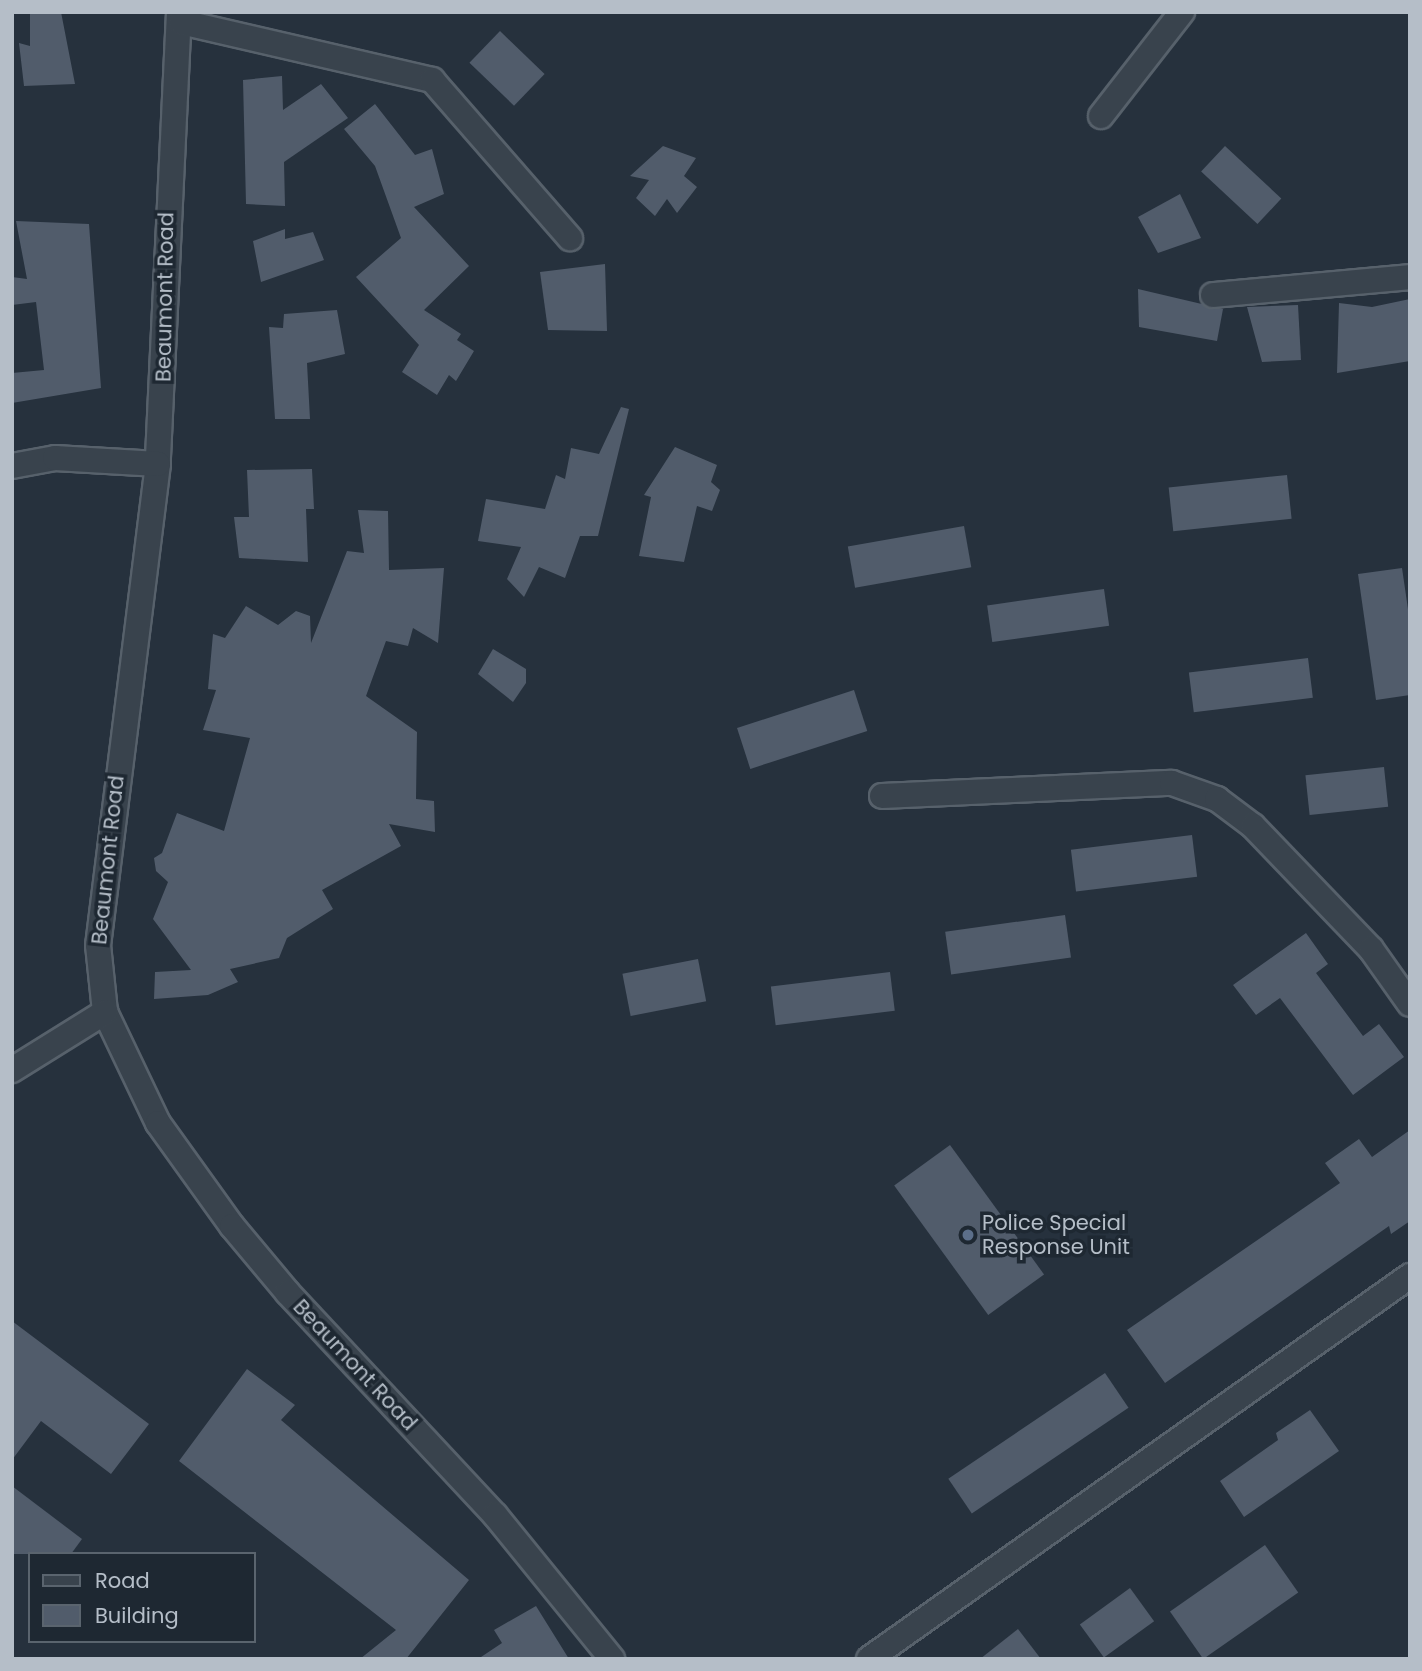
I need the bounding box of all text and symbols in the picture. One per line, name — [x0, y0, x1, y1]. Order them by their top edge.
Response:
street label: Beaumont Road — [151, 212, 179, 382]
street label: Beaumont Road — [87, 774, 129, 946]
place label: Police Special Response Unit — [982, 1210, 1130, 1260]
marker: Police Special Response Unit — [960, 1227, 976, 1243]
street label: Beaumont Road — [288, 1294, 422, 1436]
legend — [28, 1552, 256, 1643]
text: Road — [95, 1566, 150, 1595]
text: Building — [95, 1601, 179, 1630]

